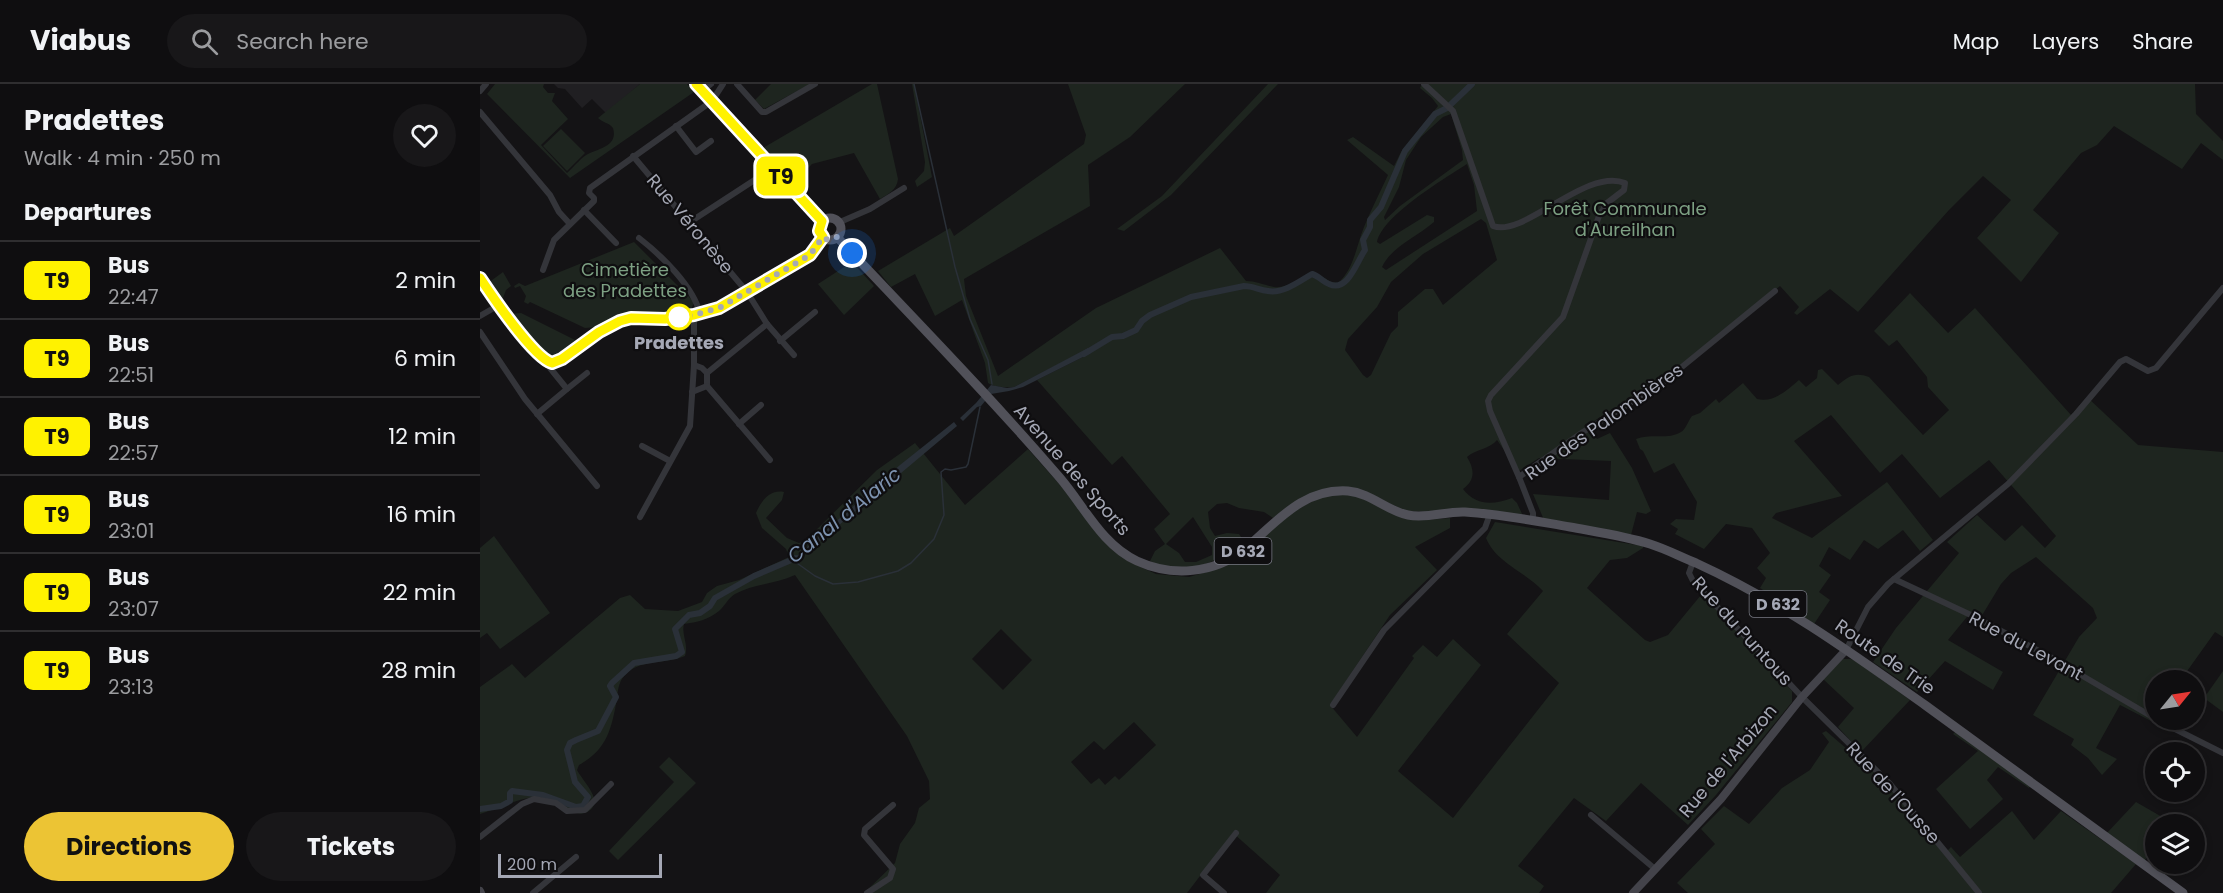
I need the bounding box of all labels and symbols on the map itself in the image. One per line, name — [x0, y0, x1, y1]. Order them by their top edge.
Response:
line badge: T9 — [754, 156, 808, 196]
street label: Rue Véronèse — [641, 168, 740, 279]
park label: Forêt Communale d'Aureilhan — [1543, 196, 1707, 242]
your location — [837, 238, 867, 268]
park label: Cimetière des Pradettes — [563, 257, 687, 303]
marker: Pradettes — [666, 304, 692, 330]
place label: Pradettes — [634, 330, 724, 355]
street label: Rue des Palombières — [1520, 357, 1688, 486]
street label: Avenue des Sports — [1008, 399, 1137, 541]
water label: Canal d'Alaric — [781, 460, 907, 570]
road number: D 632 — [1214, 538, 1272, 564]
street label: Rue du Puntous — [1686, 571, 1798, 691]
road number: D 632 — [1750, 591, 1806, 617]
street label: Rue du Levant — [1965, 605, 2088, 686]
street label: Route de Trie — [1830, 613, 1940, 700]
north arrow — [2145, 670, 2205, 730]
street label: Rue de l'Arbizon — [1673, 699, 1782, 823]
street label: Rue de l'Ousse — [1841, 736, 1946, 849]
scale bar — [498, 851, 662, 878]

